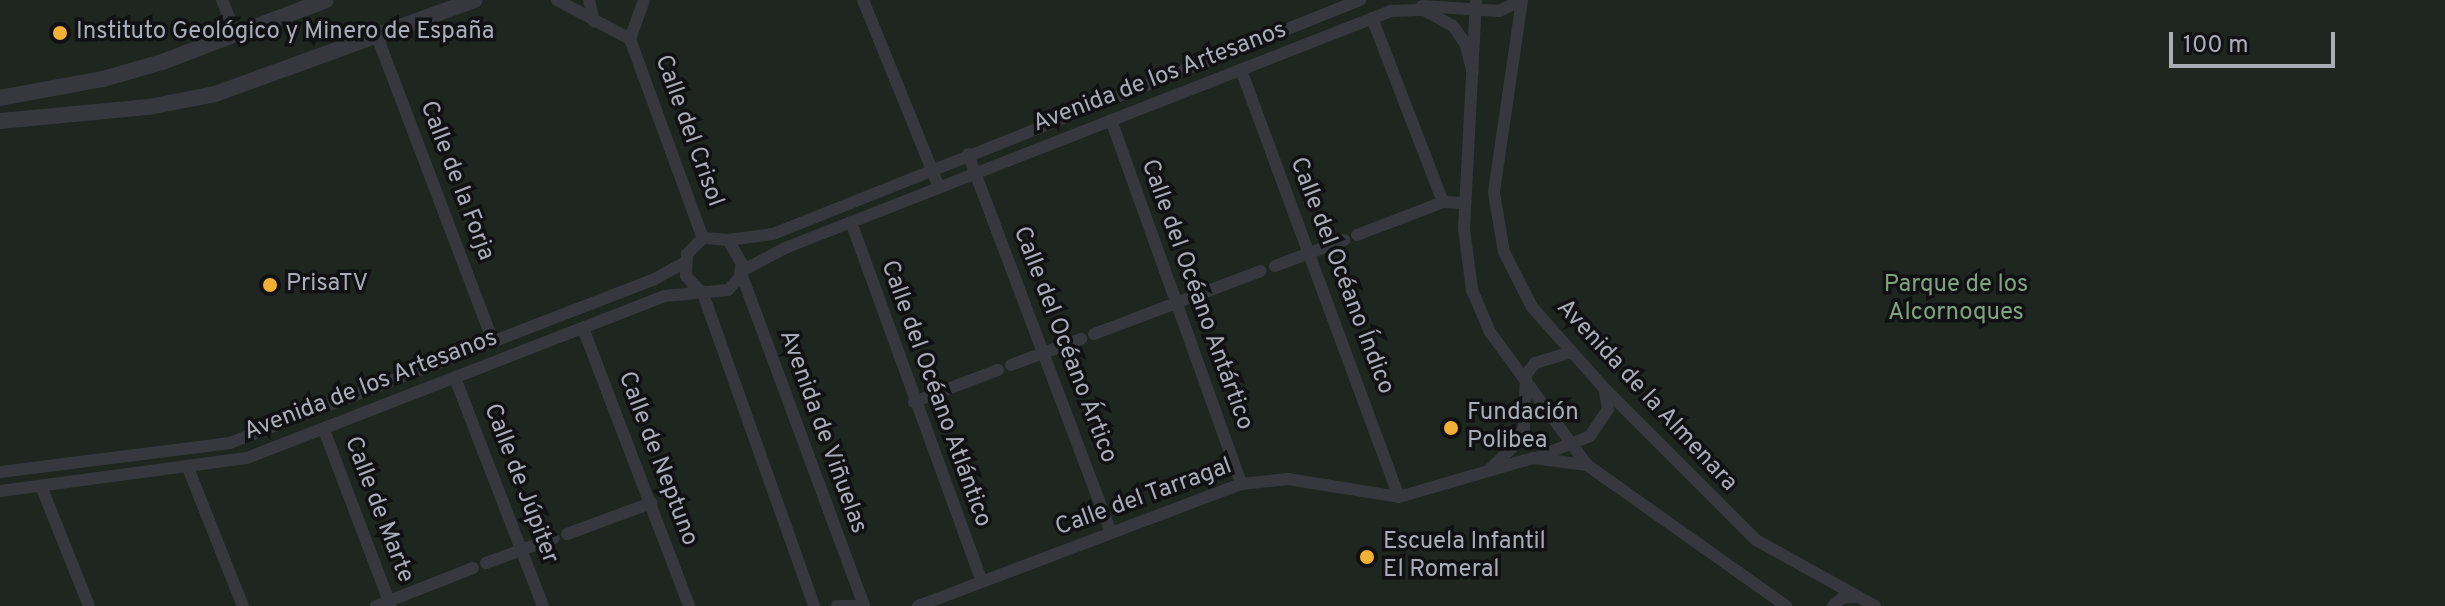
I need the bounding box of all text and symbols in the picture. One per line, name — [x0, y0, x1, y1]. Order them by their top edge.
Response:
street label: Avenida de los Artesanos — [1029, 16, 1291, 140]
scale bar — [2173, 16, 2339, 66]
place label: Instituto Geológico y Minero de España — [76, 19, 494, 47]
marker: Instituto Geológico y Minero de España — [51, 24, 69, 42]
text: 100 m — [2183, 31, 2249, 61]
street label: Calle del Crisol — [647, 51, 729, 211]
street label: Calle de la Forja — [412, 97, 500, 265]
street label: Calle del Océano Índico — [1282, 153, 1400, 399]
street label: Calle del Océano Antártico — [1133, 155, 1259, 435]
street label: Calle del Océano Ártico — [1005, 222, 1123, 468]
street label: Calle del Océano Atlántico — [873, 256, 997, 532]
place label: PrisaTV — [286, 271, 368, 299]
park label: Parque de los Alcornoques — [1884, 272, 2028, 328]
marker: PrisaTV — [261, 276, 279, 294]
street label: Avenida de la Almenara — [1549, 294, 1743, 498]
street label: Avenida de los Artesanos — [240, 324, 502, 448]
street label: Avenida de Viñuelas — [772, 326, 872, 538]
street label: Calle de Neptuno — [611, 368, 703, 550]
street label: Calle de Júpiter — [476, 400, 564, 568]
place label: Fundación Polibea — [1467, 400, 1579, 456]
marker: Fundación Polibea — [1442, 419, 1460, 437]
street label: Calle de Marte — [337, 433, 419, 587]
street label: Calle del Tarragal — [1051, 453, 1237, 543]
place label: Escuela Infantil El Romeral — [1383, 529, 1546, 585]
marker: Escuela Infantil El Romeral — [1358, 548, 1376, 566]

